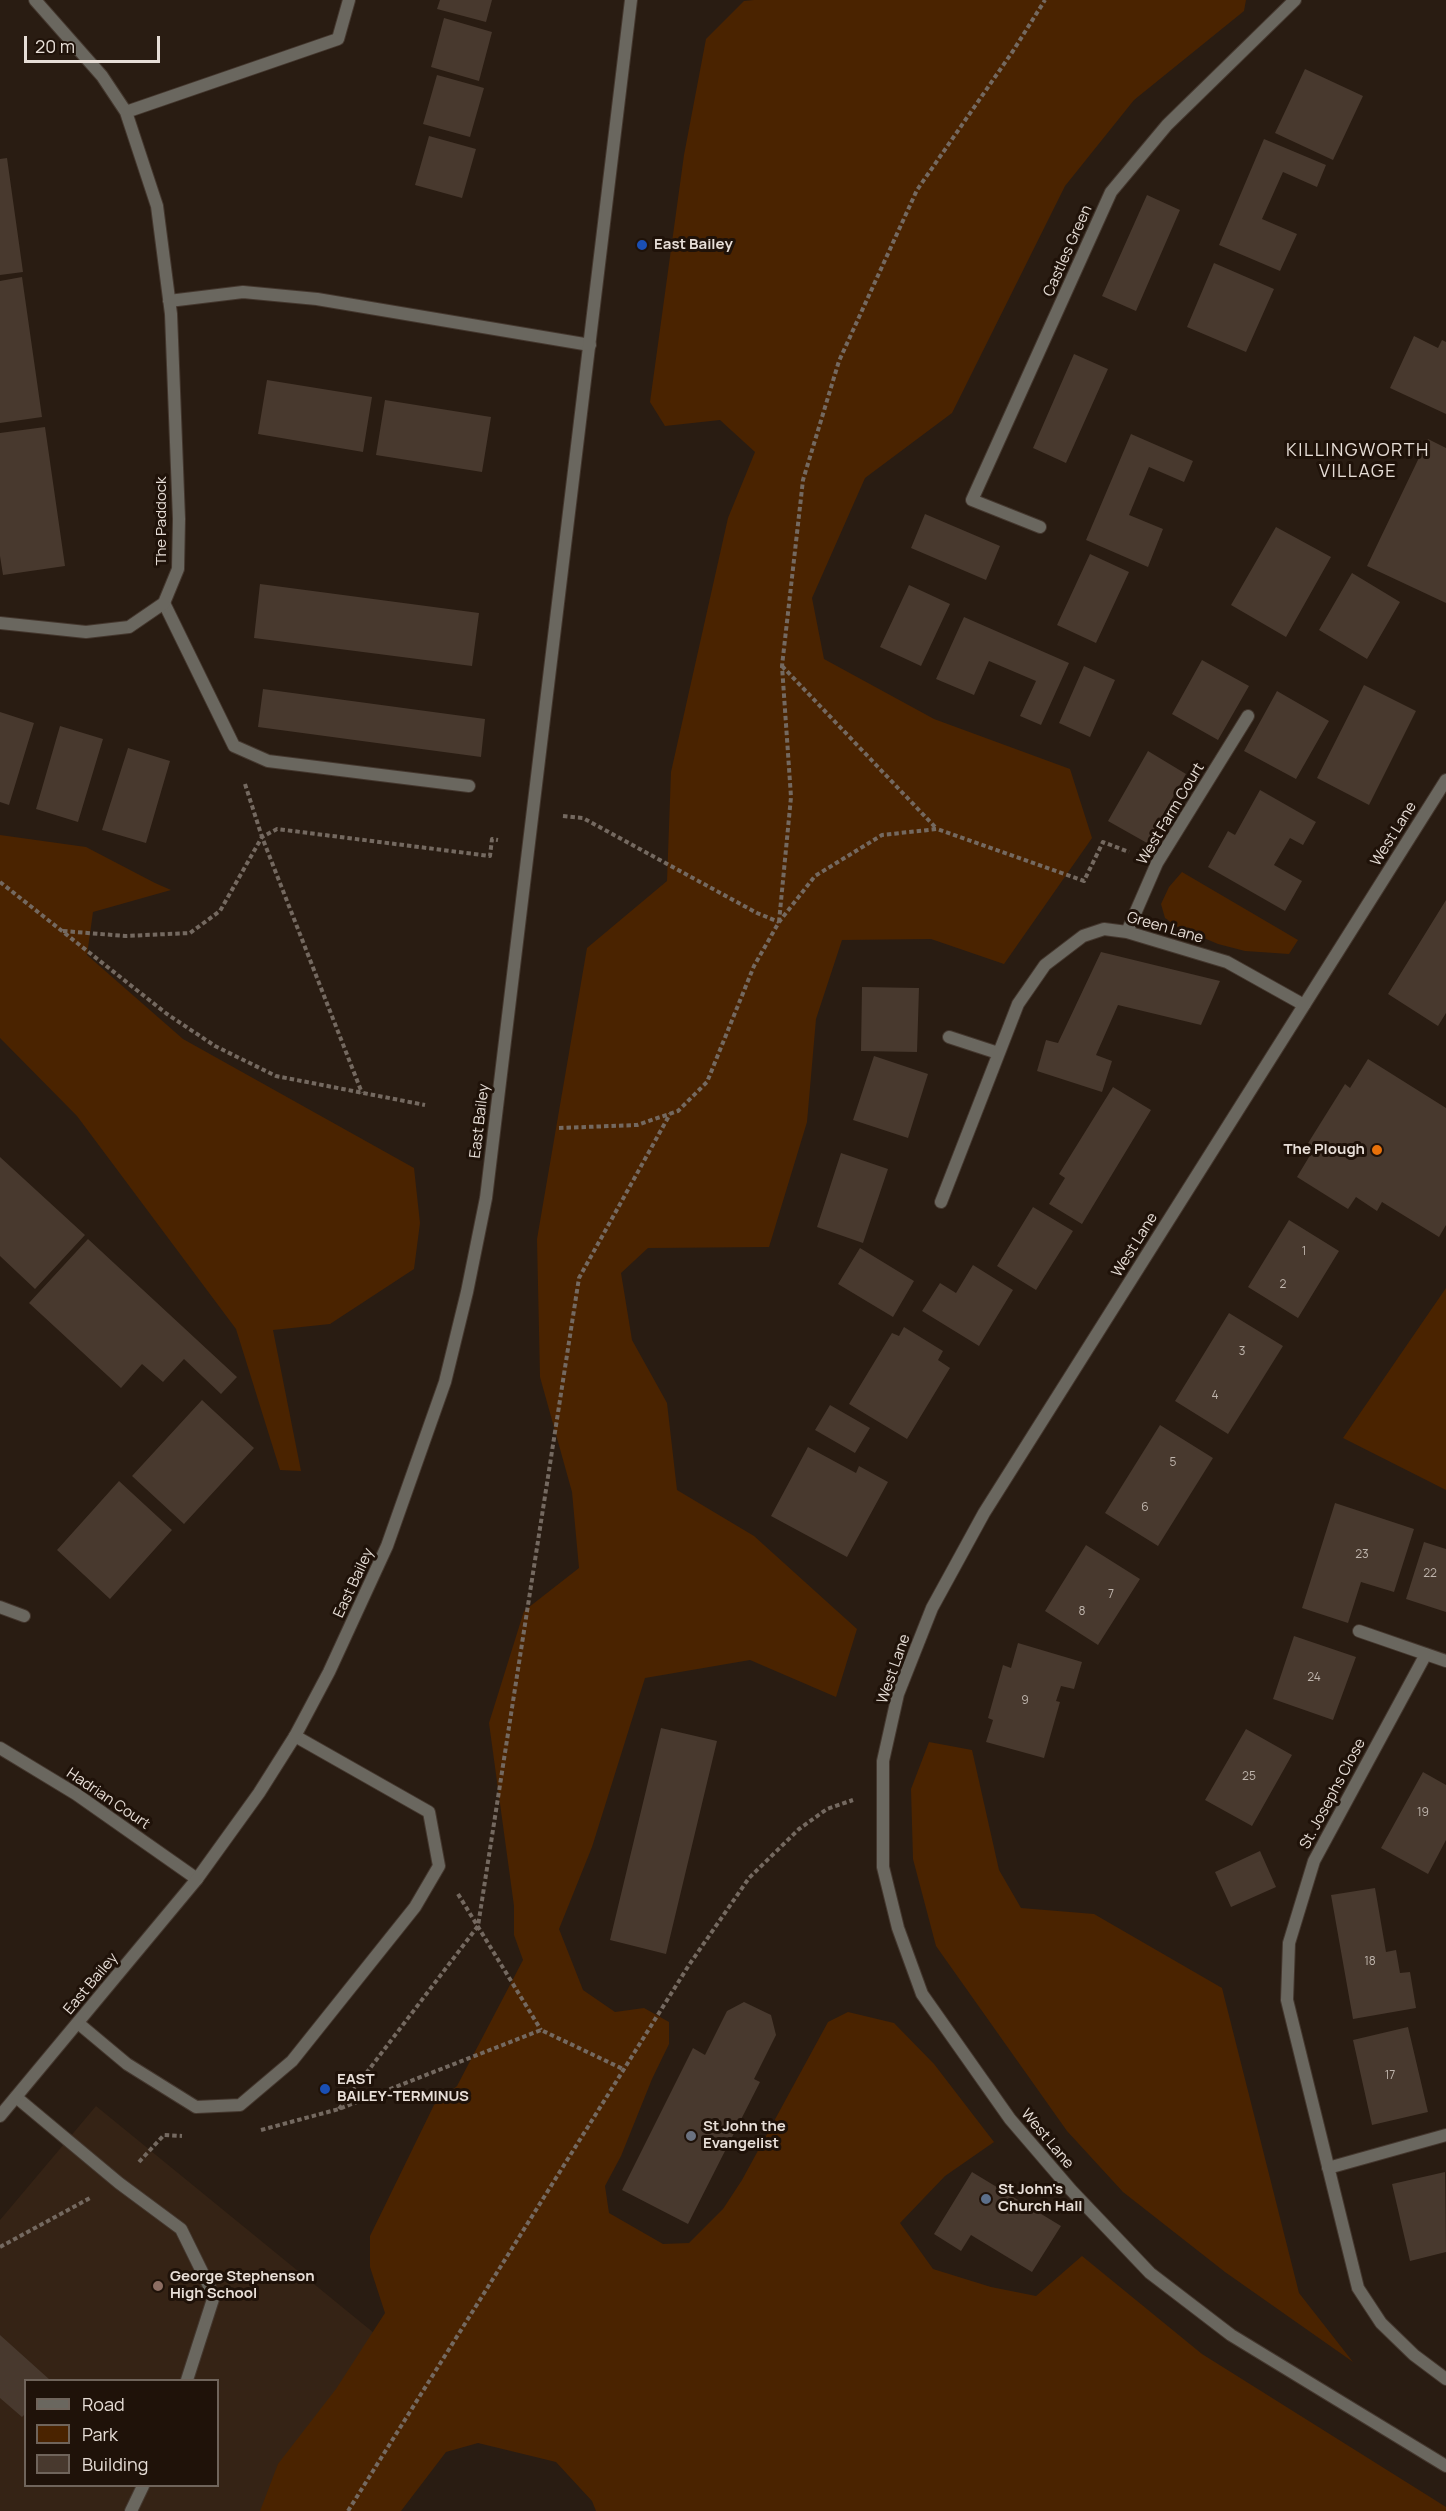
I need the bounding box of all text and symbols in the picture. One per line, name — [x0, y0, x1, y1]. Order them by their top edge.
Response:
scale bar — [27, 24, 164, 62]
text: 20 m — [35, 34, 75, 58]
street label: Castles Green — [1040, 203, 1096, 299]
place label: East Bailey — [654, 236, 733, 254]
marker: East Bailey — [635, 238, 649, 252]
district label: KILLINGWORTH VILLAGE — [1286, 440, 1430, 482]
street label: The Paddock — [153, 476, 171, 566]
street label: West Farm Court — [1134, 760, 1208, 868]
street label: West Lane — [1367, 799, 1421, 869]
street label: Green Lane — [1125, 909, 1205, 947]
street label: East Bailey — [467, 1083, 493, 1159]
place label: The Plough — [1283, 1141, 1365, 1159]
marker: The Plough — [1370, 1143, 1384, 1157]
street label: West Lane — [1108, 1210, 1162, 1280]
house number: 1 — [1302, 1245, 1306, 1259]
house number: 2 — [1280, 1278, 1286, 1292]
house number: 3 — [1239, 1345, 1245, 1359]
house number: 4 — [1211, 1389, 1219, 1403]
house number: 5 — [1170, 1456, 1176, 1470]
house number: 6 — [1141, 1501, 1149, 1515]
street label: East Bailey — [330, 1545, 378, 1621]
house number: 23 — [1355, 1548, 1369, 1562]
house number: 22 — [1423, 1567, 1437, 1581]
house number: 7 — [1108, 1588, 1114, 1602]
house number: 8 — [1079, 1605, 1085, 1619]
street label: West Lane — [874, 1632, 914, 1706]
house number: 24 — [1307, 1671, 1321, 1685]
house number: 9 — [1021, 1694, 1029, 1708]
street label: St. Josephs Close — [1296, 1736, 1370, 1852]
street label: Hadrian Court — [63, 1765, 153, 1833]
house number: 25 — [1242, 1770, 1256, 1784]
house number: 19 — [1417, 1806, 1429, 1820]
street label: East Bailey — [60, 1950, 122, 2018]
house number: 18 — [1364, 1955, 1376, 1969]
house number: 17 — [1385, 2069, 1395, 2083]
place label: EAST BAILEY-TERMINUS — [337, 2071, 469, 2106]
marker: EAST BAILEY-TERMINUS — [318, 2082, 332, 2096]
street label: West Lane — [1017, 2105, 1077, 2173]
place label: St John the Evangelist — [703, 2118, 786, 2153]
marker: St John the Evangelist — [684, 2129, 698, 2143]
place label: St John's Church Hall — [998, 2181, 1083, 2216]
marker: St John's Church Hall — [979, 2192, 993, 2206]
place label: George Stephenson High School — [170, 2268, 315, 2303]
marker: George Stephenson High School — [151, 2279, 165, 2293]
legend — [24, 2379, 219, 2487]
text: Road — [82, 2392, 125, 2416]
text: Park — [82, 2422, 118, 2446]
text: Building — [82, 2452, 148, 2476]

